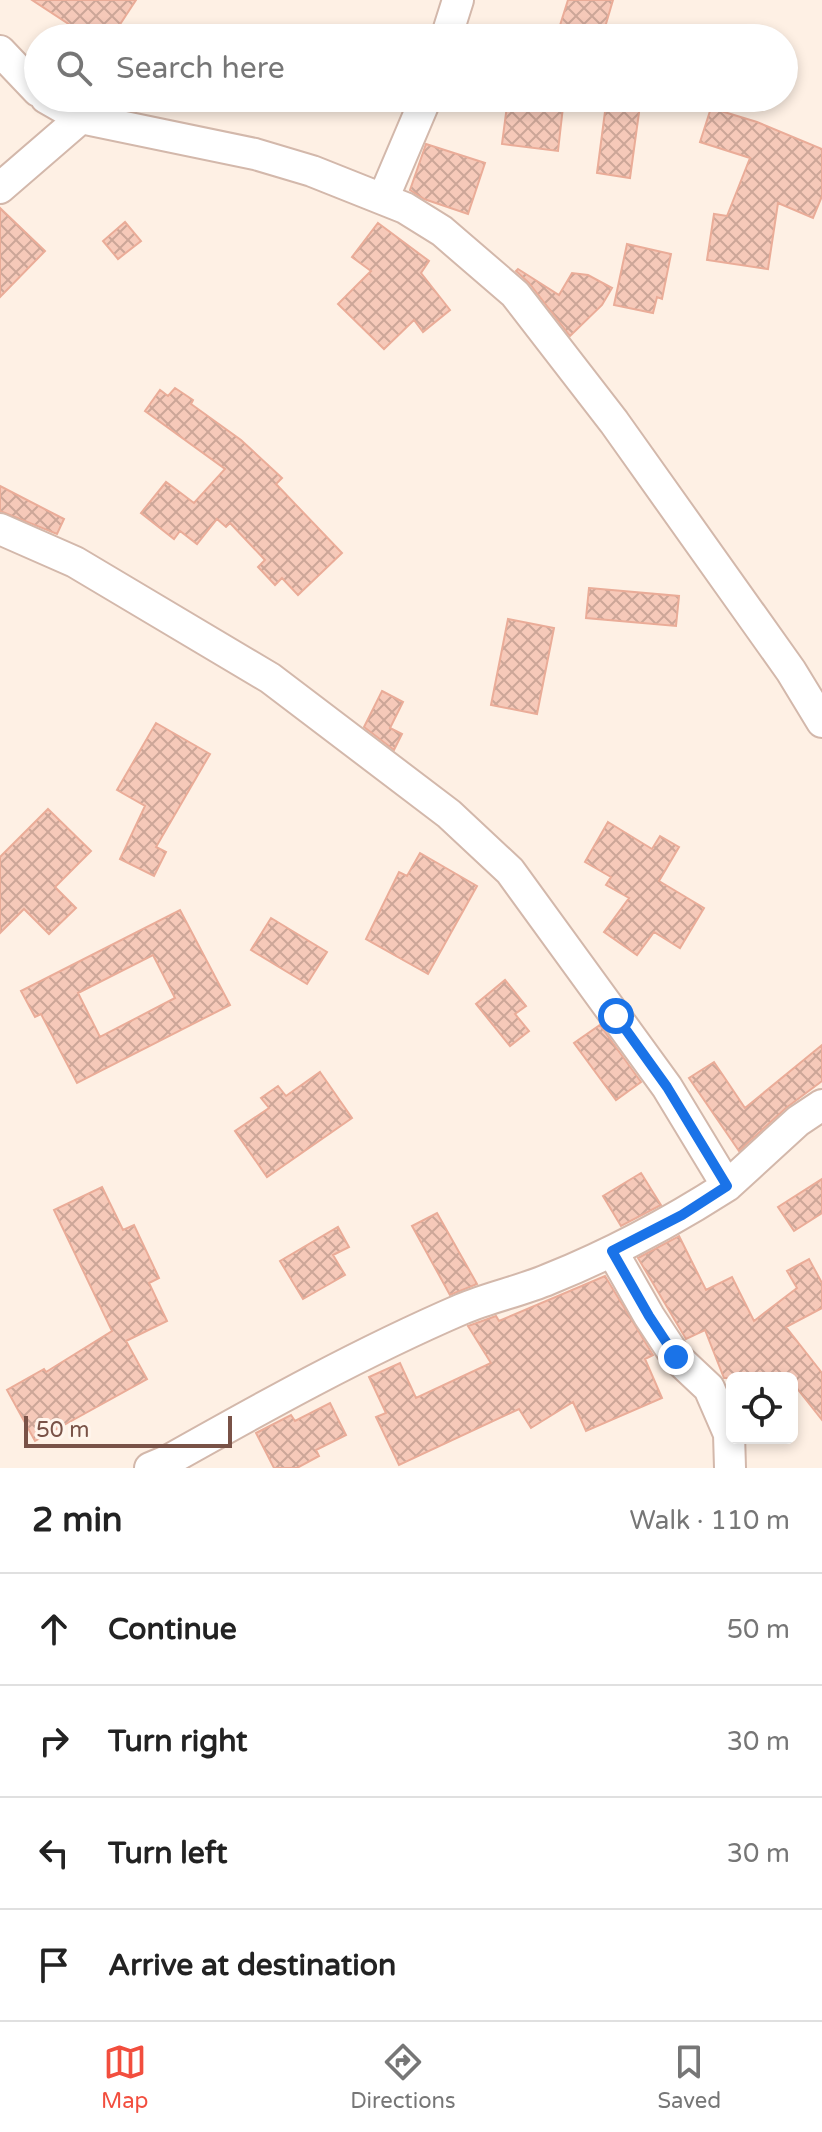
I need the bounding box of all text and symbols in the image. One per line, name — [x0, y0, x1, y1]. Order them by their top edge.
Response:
search box — [24, 24, 798, 112]
icon: search — [52, 46, 96, 90]
text: Search here — [116, 50, 285, 87]
route start — [598, 998, 634, 1034]
route end — [658, 1339, 694, 1375]
map controls — [726, 1372, 798, 1444]
button: locate — [726, 1372, 798, 1444]
scale bar — [24, 1412, 232, 1448]
text: 50 m — [36, 1417, 90, 1443]
text: 2 min — [32, 1500, 123, 1541]
text: Walk · 110 m — [630, 1505, 790, 1536]
icon: ahead — [32, 1607, 76, 1651]
text: Continue — [108, 1611, 237, 1648]
text: 50 m — [727, 1614, 790, 1645]
icon: right — [32, 1719, 76, 1763]
text: Turn right — [108, 1723, 248, 1760]
text: 30 m — [727, 1726, 790, 1757]
icon: left — [32, 1831, 76, 1875]
text: Turn left — [108, 1835, 227, 1872]
text: 30 m — [727, 1838, 790, 1869]
icon: arrive — [32, 1943, 76, 1987]
text: Arrive at destination — [108, 1947, 396, 1984]
tab: Map — [101, 2040, 148, 2114]
tab: Directions — [350, 2040, 456, 2114]
tab: Saved — [657, 2040, 721, 2114]

